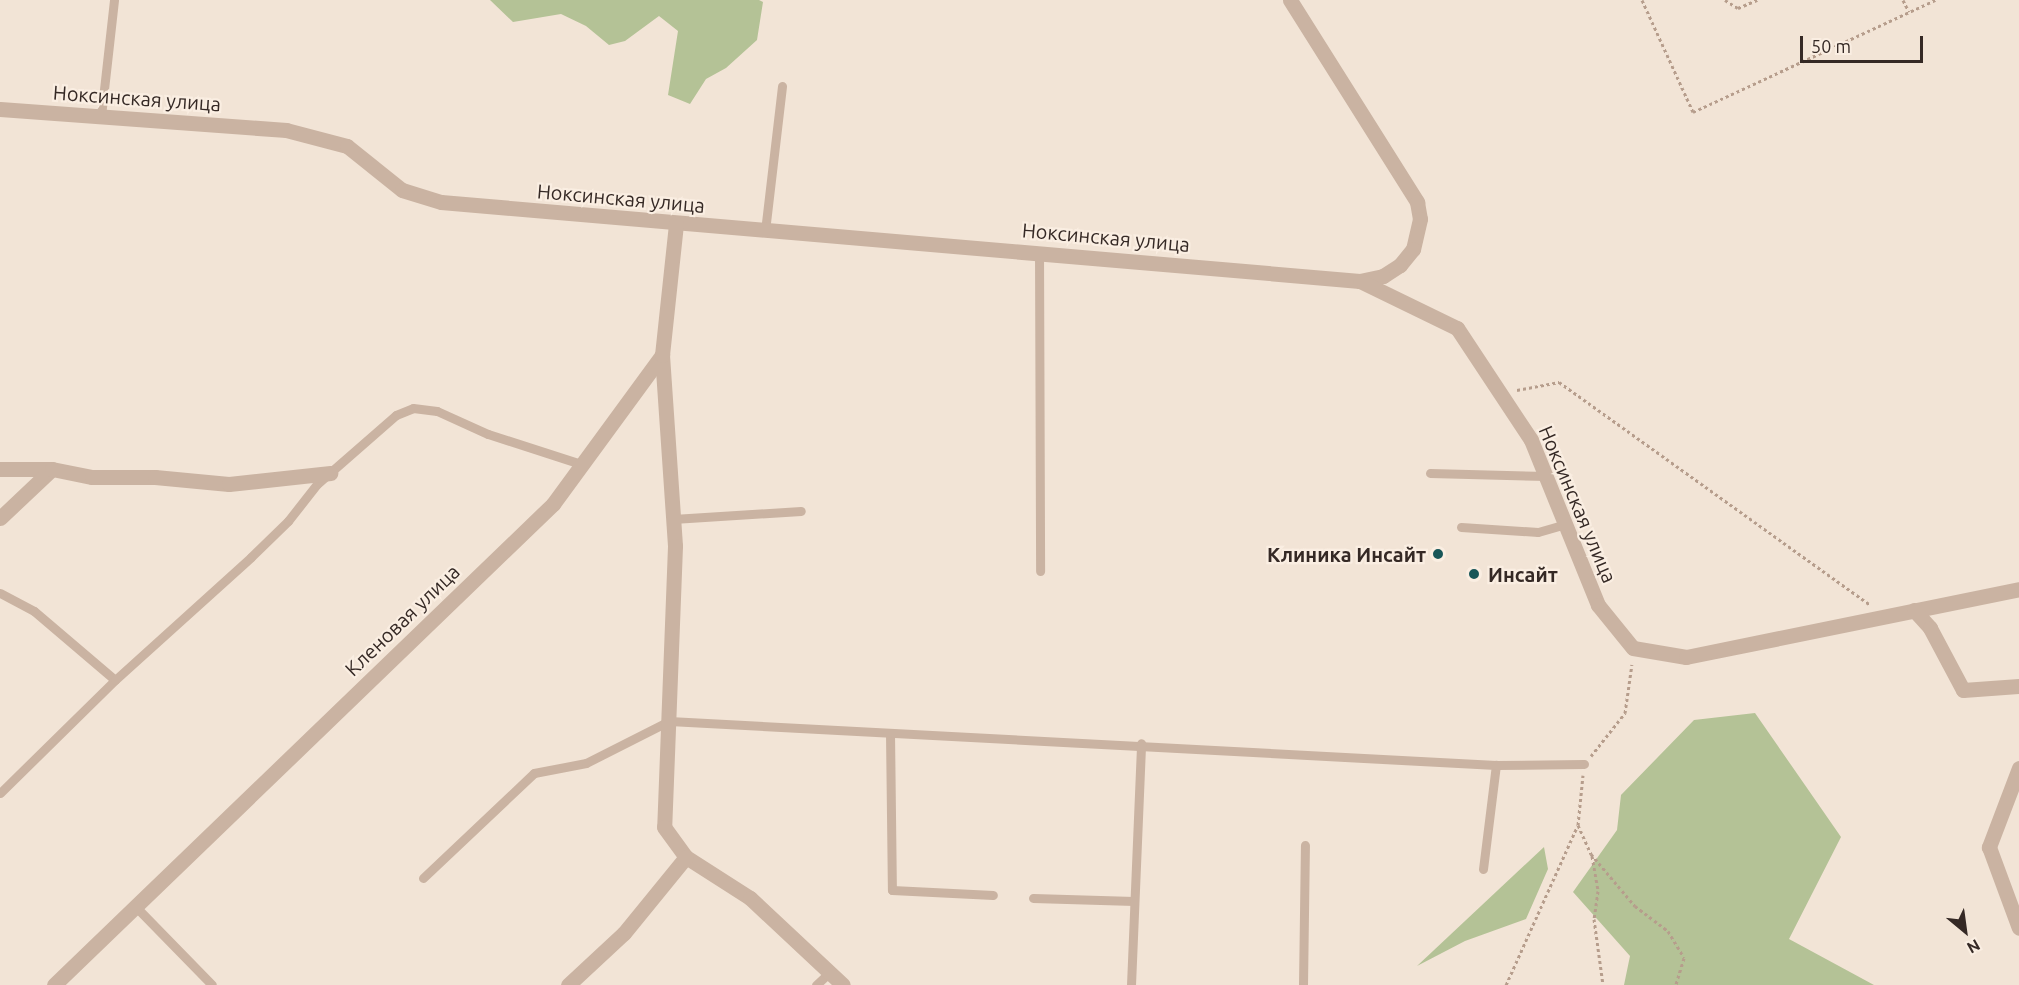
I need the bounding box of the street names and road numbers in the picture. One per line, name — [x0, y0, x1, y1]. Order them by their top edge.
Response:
street label: Ноксинская улица — [52, 80, 222, 116]
street label: Ноксинская улица — [536, 179, 706, 217]
street label: Ноксинская улица — [1021, 218, 1191, 256]
street label: Ноксинская улица — [1534, 422, 1622, 586]
street label: Кленовая улица — [340, 559, 464, 681]

